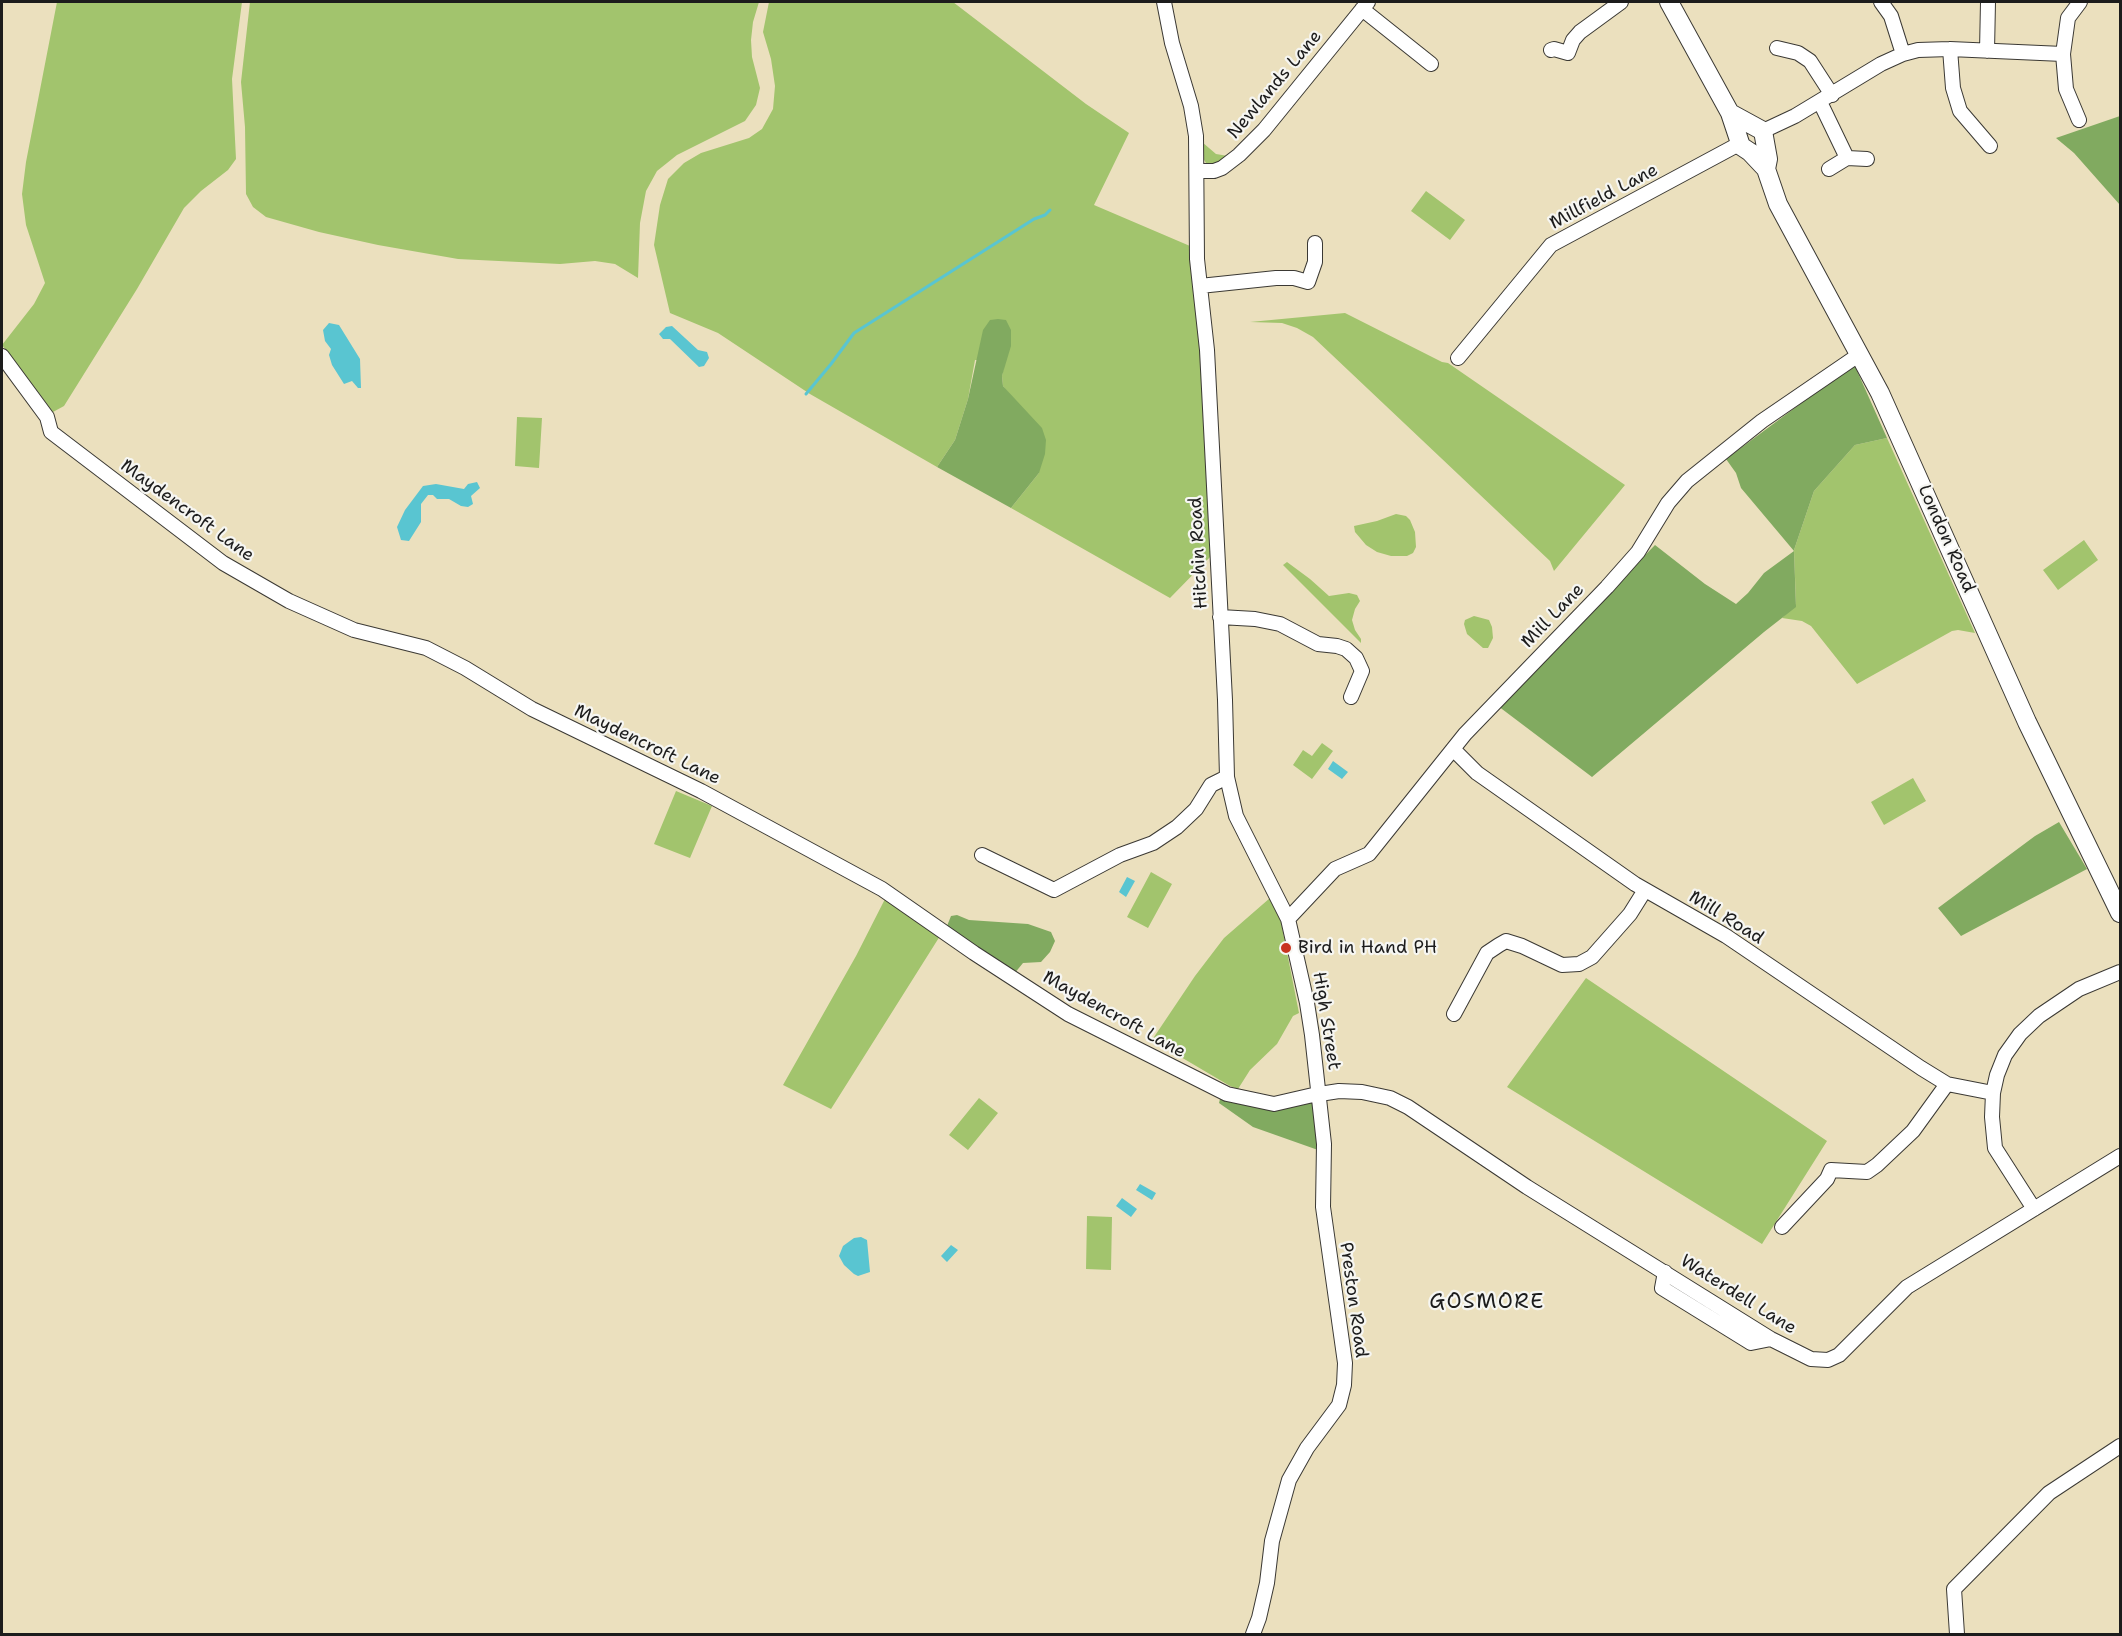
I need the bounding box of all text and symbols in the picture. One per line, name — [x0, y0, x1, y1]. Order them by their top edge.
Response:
street label: Newlands Lane — [1223, 26, 1327, 144]
street label: Millfield Lane — [1546, 159, 1662, 235]
street label: Maydencroft Lane — [116, 455, 258, 567]
street label: London Road — [1913, 482, 1979, 596]
street label: Hitchin Road — [1185, 496, 1213, 610]
street label: Mill Lane — [1517, 579, 1589, 653]
street label: Maydencroft Lane — [570, 700, 724, 790]
street label: Mill Road — [1684, 886, 1768, 950]
place label: Bird in Hand PH — [1298, 937, 1437, 959]
marker: Bird in Hand PH — [1279, 941, 1293, 955]
street label: Maydencroft Lane — [1039, 967, 1189, 1063]
street label: High Street — [1308, 970, 1344, 1072]
street label: Preston Road — [1334, 1241, 1372, 1359]
street label: Waterdell Lane — [1676, 1251, 1800, 1339]
district label: GOSMORE — [1429, 1290, 1545, 1316]

